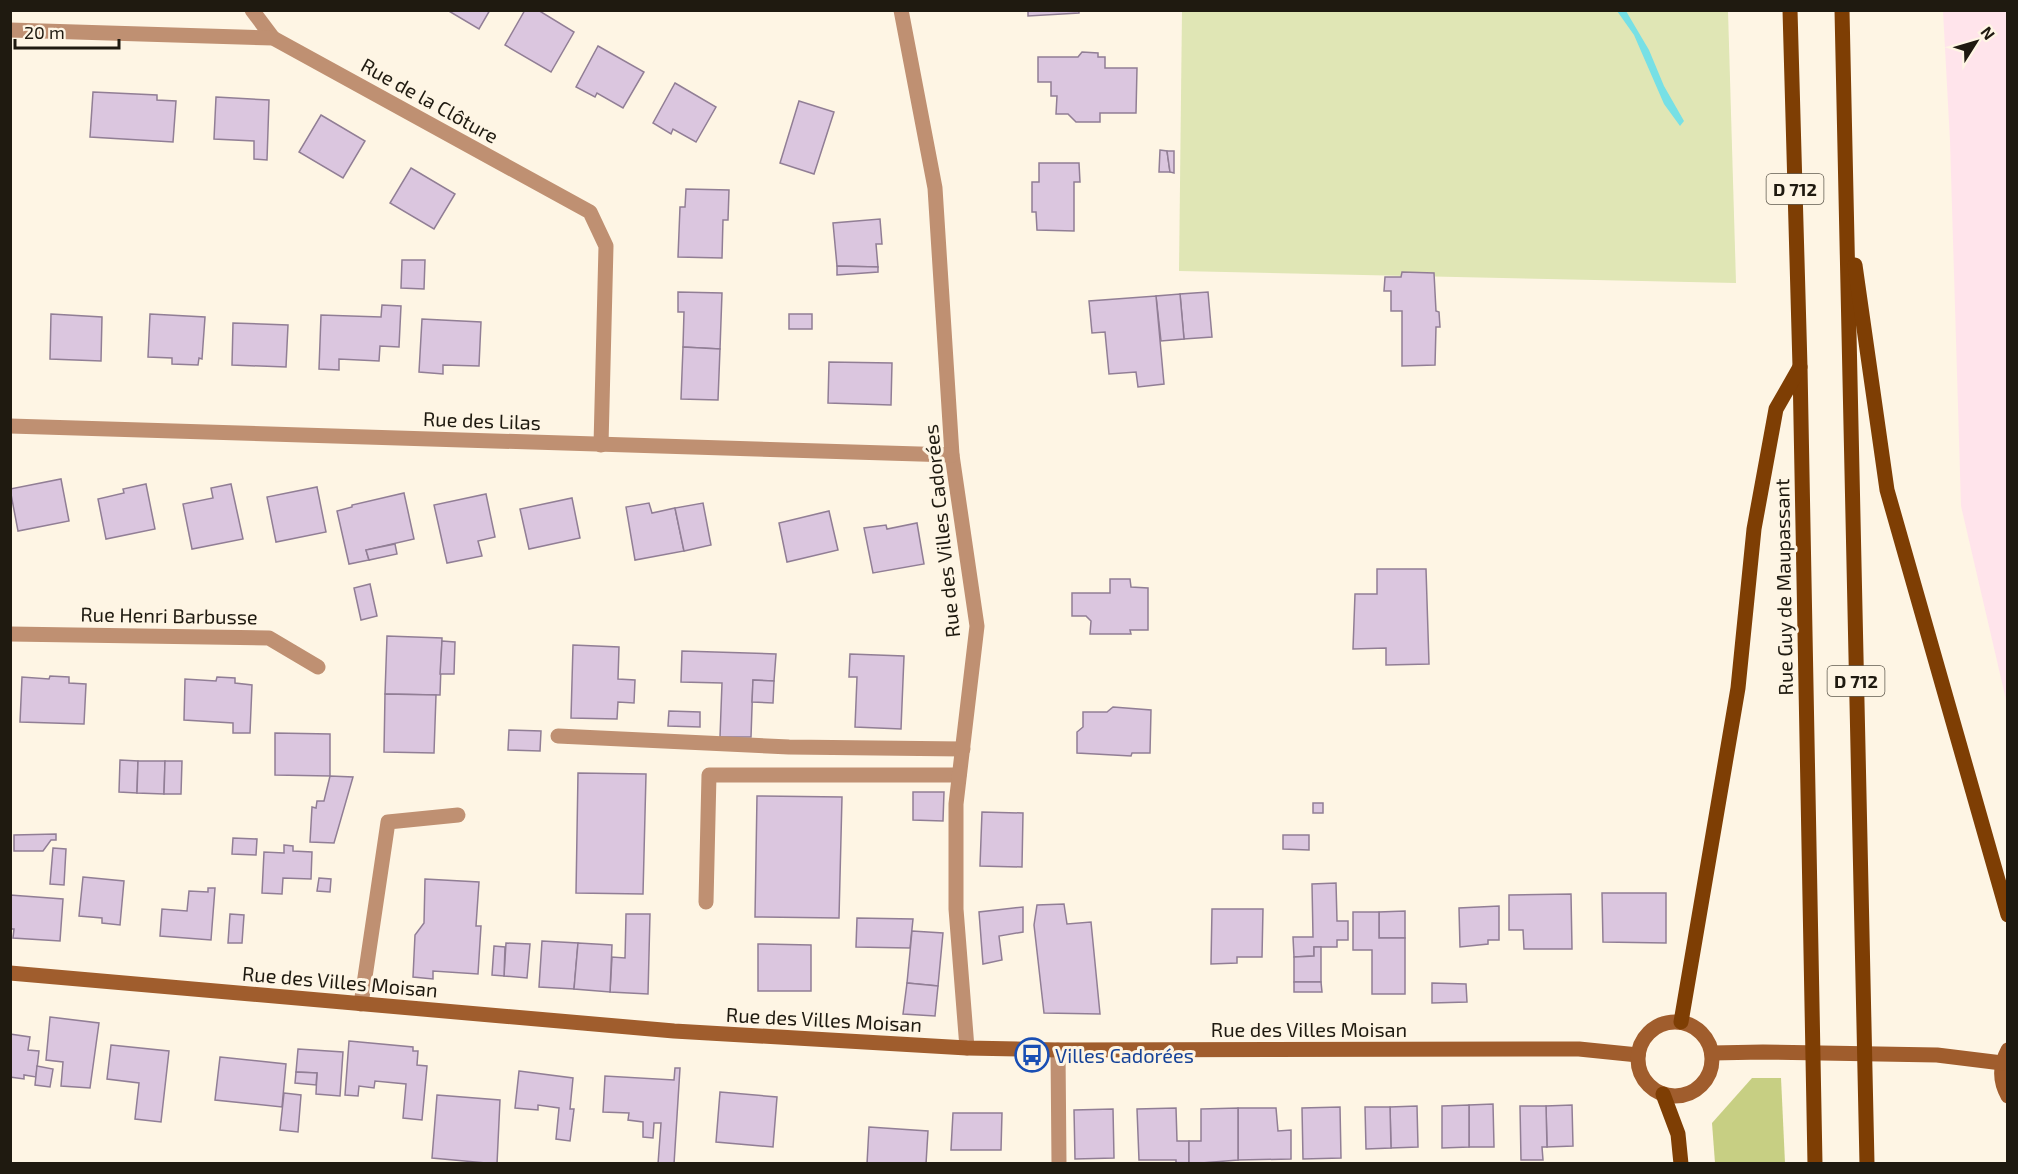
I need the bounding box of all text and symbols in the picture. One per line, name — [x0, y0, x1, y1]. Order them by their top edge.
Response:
scale bar — [15, 12, 118, 50]
north arrow — [1946, 12, 2006, 72]
text: 20 m — [24, 21, 65, 43]
text: N — [1977, 22, 1999, 43]
street label: Rue de la Clôture — [357, 52, 503, 148]
road number: D 712 — [1766, 174, 1824, 204]
street label: Rue des Lilas — [423, 406, 541, 434]
street label: Rue des Villes Cadorées — [918, 423, 964, 639]
street label: Rue Guy de Maupassant — [1769, 478, 1797, 696]
street label: Rue Henri Barbusse — [80, 601, 258, 629]
road number: D 712 — [1828, 666, 1884, 696]
street label: Rue des Villes Moisan — [241, 960, 439, 1002]
street label: Rue des Villes Moisan — [725, 1002, 923, 1036]
street label: Rue des Villes Moisan — [1211, 1017, 1407, 1041]
bus stop icon: Villes Cadorées — [1014, 1037, 1050, 1073]
place label: Villes Cadorées — [1055, 1043, 1194, 1067]

